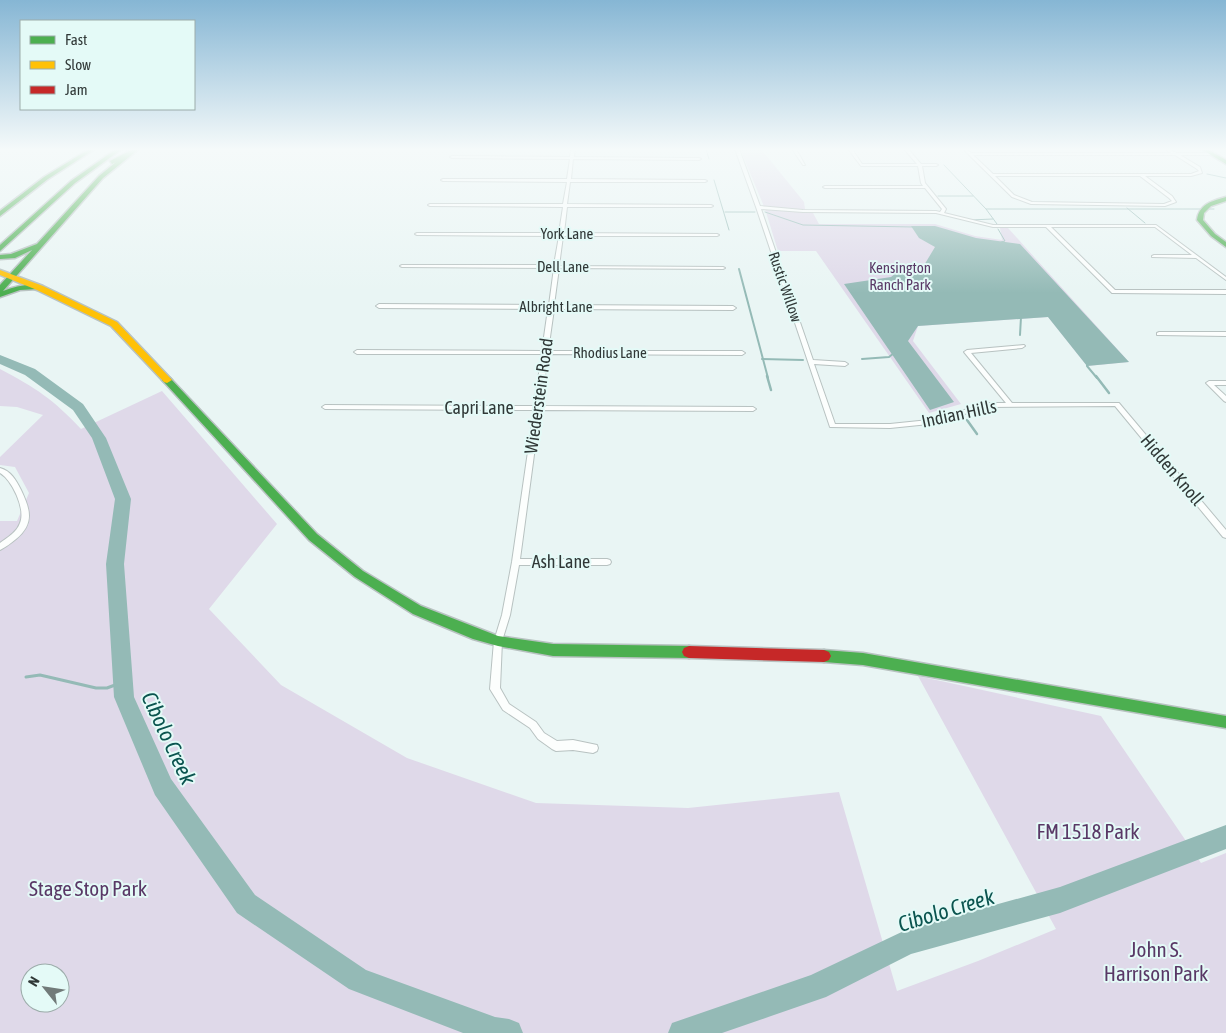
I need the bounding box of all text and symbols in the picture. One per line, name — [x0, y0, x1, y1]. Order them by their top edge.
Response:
legend — [20, 20, 195, 110]
text: Fast — [65, 31, 87, 48]
text: Slow — [65, 56, 91, 73]
text: Jam — [65, 81, 88, 98]
street label: York Lane — [541, 225, 594, 242]
street label: Rustic Willow — [765, 249, 805, 324]
street label: Dell Lane — [537, 258, 589, 275]
park label: Kensington Ranch Park — [869, 259, 931, 293]
street label: Albright Lane — [519, 298, 593, 315]
street label: Wiederstein Road — [520, 337, 557, 455]
street label: Rhodius Lane — [573, 344, 647, 361]
street label: Indian Hills — [920, 395, 998, 432]
street label: Capri Lane — [444, 397, 514, 418]
street label: Hidden Knoll — [1137, 430, 1208, 510]
street label: Ash Lane — [532, 551, 590, 572]
water label: Cibolo Creek — [136, 687, 202, 789]
park label: FM 1518 Park — [1037, 819, 1139, 843]
park label: Stage Stop Park — [29, 876, 147, 900]
water label: Cibolo Creek — [895, 883, 998, 937]
park label: John S. Harrison Park — [1104, 937, 1208, 985]
north arrow — [20, 963, 70, 1013]
text: N — [25, 974, 43, 989]

